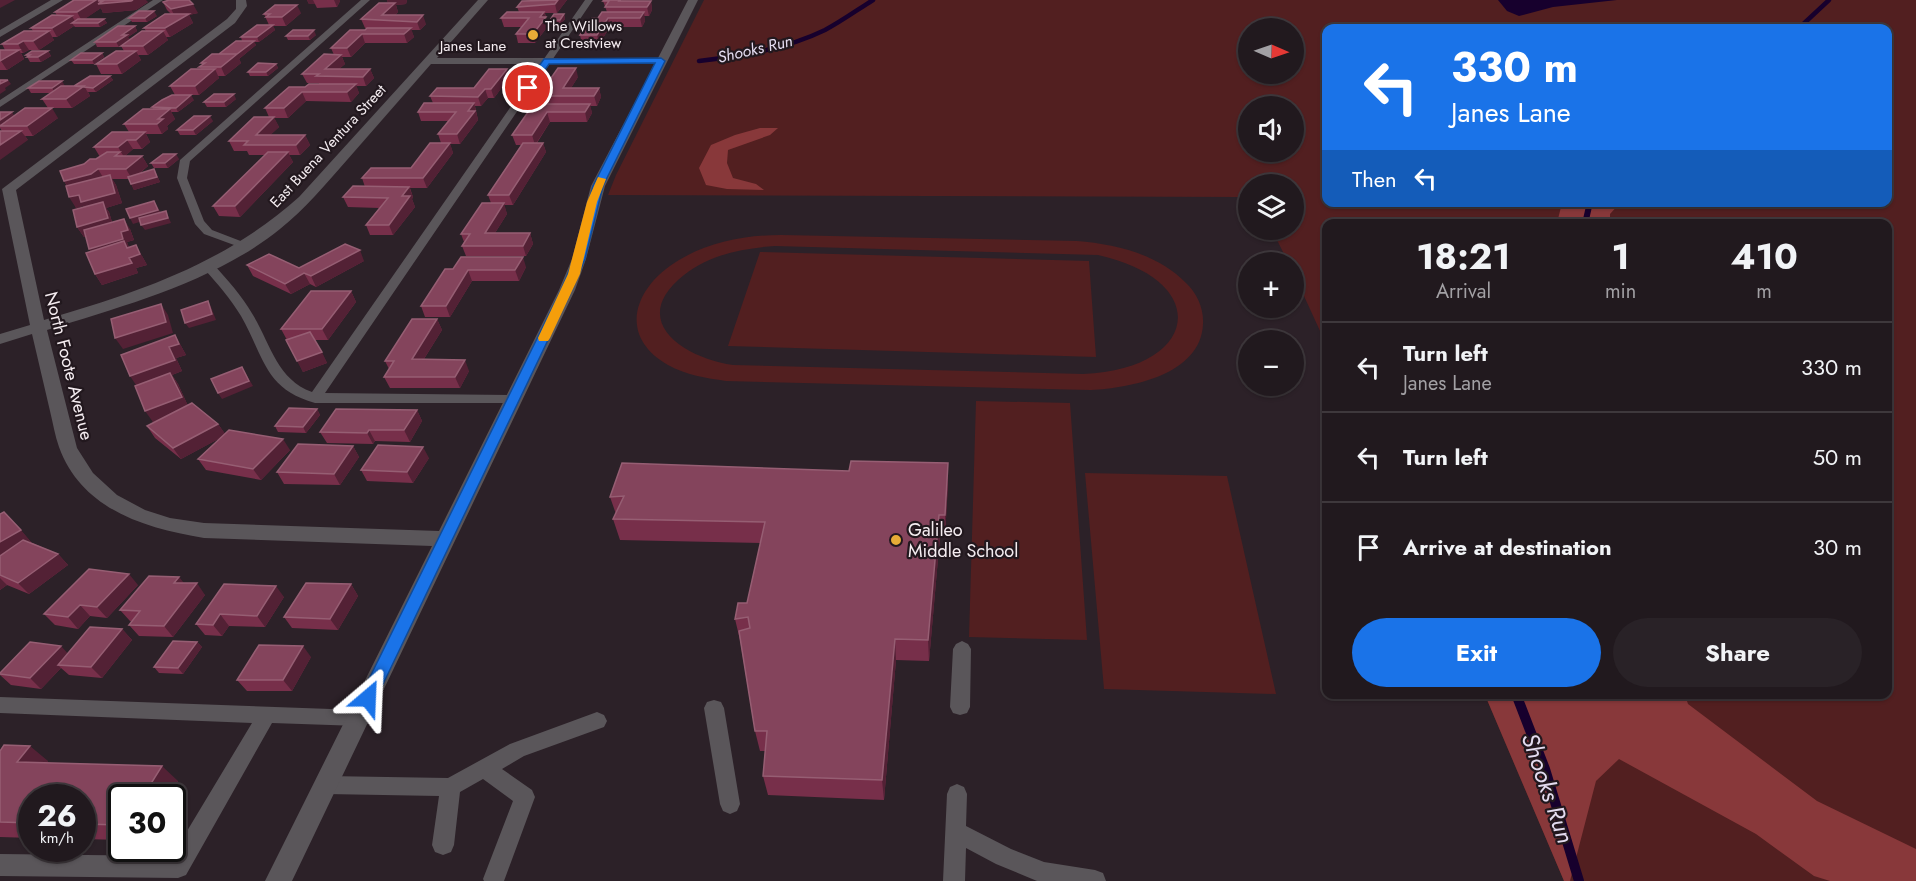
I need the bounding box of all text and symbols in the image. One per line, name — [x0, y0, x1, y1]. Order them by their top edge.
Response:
place label: The Willows at Crestview — [545, 15, 622, 54]
north arrow — [1238, 18, 1304, 84]
map controls — [1238, 18, 1304, 396]
marker: The Willows at Crestview — [526, 28, 540, 42]
water label: Shooks Run — [715, 29, 795, 69]
street label: Janes Lane — [438, 35, 507, 57]
text: 330 m — [1451, 37, 1578, 98]
icon: left — [1352, 48, 1430, 126]
pin — [502, 62, 553, 113]
icon: arrive — [511, 71, 544, 104]
street label: East Buena Ventura Street — [265, 79, 391, 213]
text: Janes Lane — [1451, 93, 1571, 132]
button: sound — [1238, 96, 1304, 162]
icon: left — [1409, 162, 1442, 195]
text: Then — [1352, 163, 1397, 195]
button: layers — [1238, 174, 1304, 240]
text: 18:21 — [1416, 230, 1511, 282]
text: 1 — [1611, 230, 1630, 282]
text: 410 — [1730, 230, 1798, 282]
button: + — [1238, 252, 1304, 318]
text: Arrival — [1436, 277, 1491, 306]
text: min — [1605, 277, 1636, 306]
text: m — [1756, 277, 1772, 306]
street label: North Foote Avenue — [38, 289, 100, 443]
button: − — [1238, 330, 1304, 396]
text: Turn left — [1403, 337, 1488, 369]
icon: left — [1352, 351, 1385, 384]
text: 330 m — [1801, 351, 1862, 383]
text: Janes Lane — [1403, 369, 1492, 398]
icon: left — [1352, 441, 1385, 474]
text: Turn left — [1403, 441, 1488, 473]
text: 50 m — [1813, 441, 1862, 473]
place label: Galileo Middle School — [908, 517, 1018, 564]
icon: arrive — [1352, 531, 1385, 564]
text: Arrive at destination — [1403, 531, 1612, 563]
text: 30 m — [1813, 531, 1862, 563]
marker: Galileo Middle School — [889, 533, 903, 547]
button: Exit — [1352, 618, 1601, 687]
button: Share — [1613, 618, 1862, 687]
position arrow — [336, 666, 400, 730]
water label: Shooks Run — [1513, 728, 1583, 848]
speed limit sign: 30 — [108, 784, 186, 862]
text: 26 — [37, 794, 77, 837]
text: km/h — [40, 827, 74, 849]

